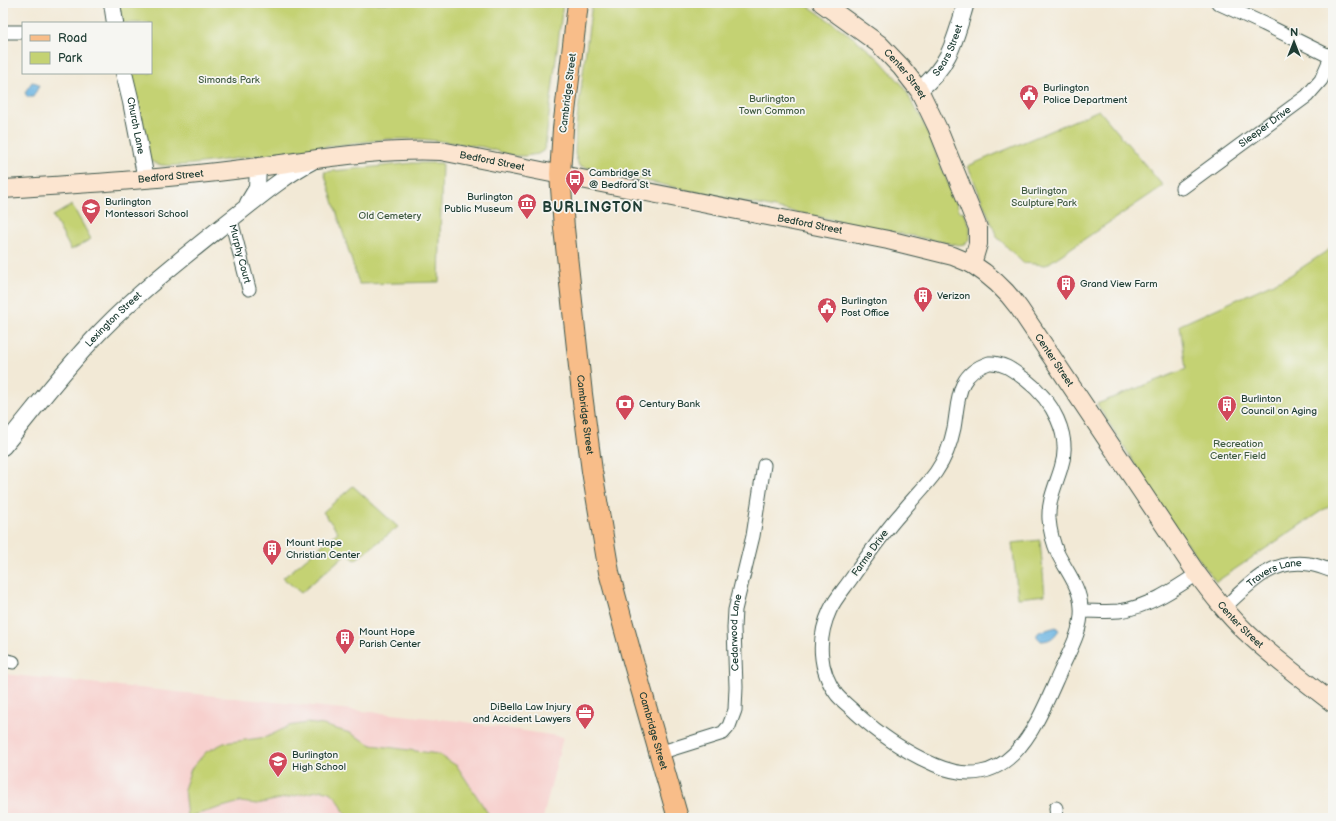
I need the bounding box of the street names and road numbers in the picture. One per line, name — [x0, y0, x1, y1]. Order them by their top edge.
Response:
street label: Sears Street — [930, 23, 965, 79]
street label: Center Street — [881, 47, 928, 101]
street label: Cambridge Street — [557, 53, 579, 133]
street label: Church Lane — [124, 96, 147, 155]
street label: Sleeper Drive — [1237, 104, 1293, 150]
street label: Bedford Street — [458, 149, 526, 174]
street label: Bedford Street — [137, 168, 204, 186]
street label: Bedford Street — [776, 212, 843, 237]
street label: Murphy Court — [226, 223, 253, 285]
street label: Lexington Street — [83, 289, 144, 349]
street label: Center Street — [1032, 332, 1076, 389]
street label: Cambridge Street — [574, 374, 596, 455]
street label: Farms Drive — [849, 527, 891, 579]
street label: Travers Lane — [1245, 557, 1302, 590]
street label: Cedarwood Lane — [728, 593, 745, 671]
street label: Center Street — [1215, 599, 1266, 651]
street label: Cambridge Street — [636, 691, 670, 771]

